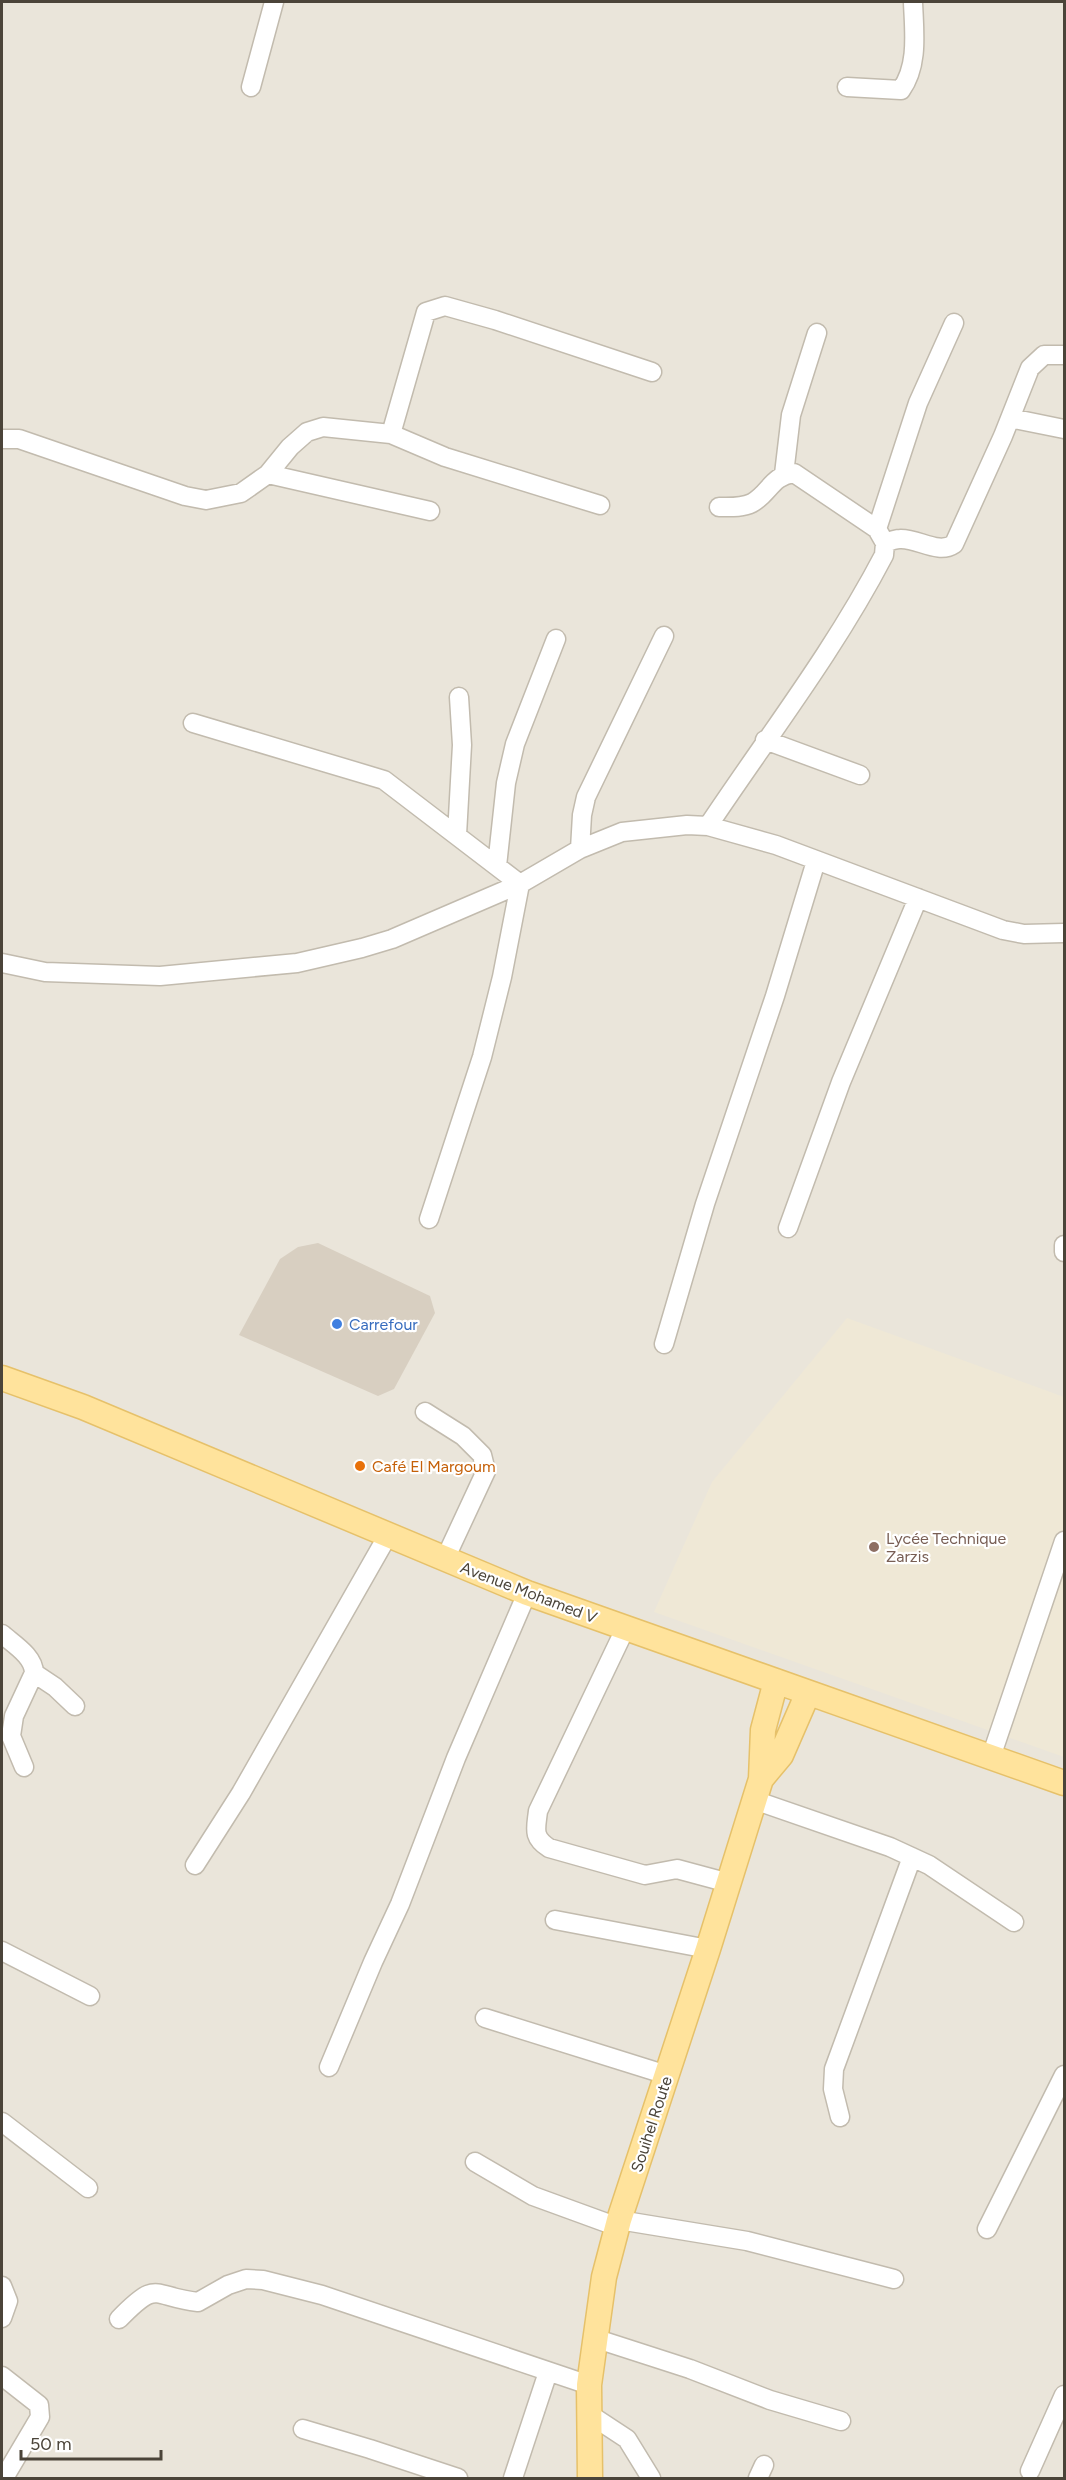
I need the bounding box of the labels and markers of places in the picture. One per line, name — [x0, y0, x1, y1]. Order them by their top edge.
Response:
place label: Carrefour — [349, 1315, 418, 1334]
marker: Carrefour — [330, 1317, 344, 1331]
place label: Café El Margoum — [372, 1457, 496, 1476]
marker: Café El Margoum — [353, 1459, 367, 1473]
place label: Lycée Technique Zarzis — [886, 1529, 1007, 1566]
marker: Lycée Technique Zarzis — [867, 1540, 881, 1554]

